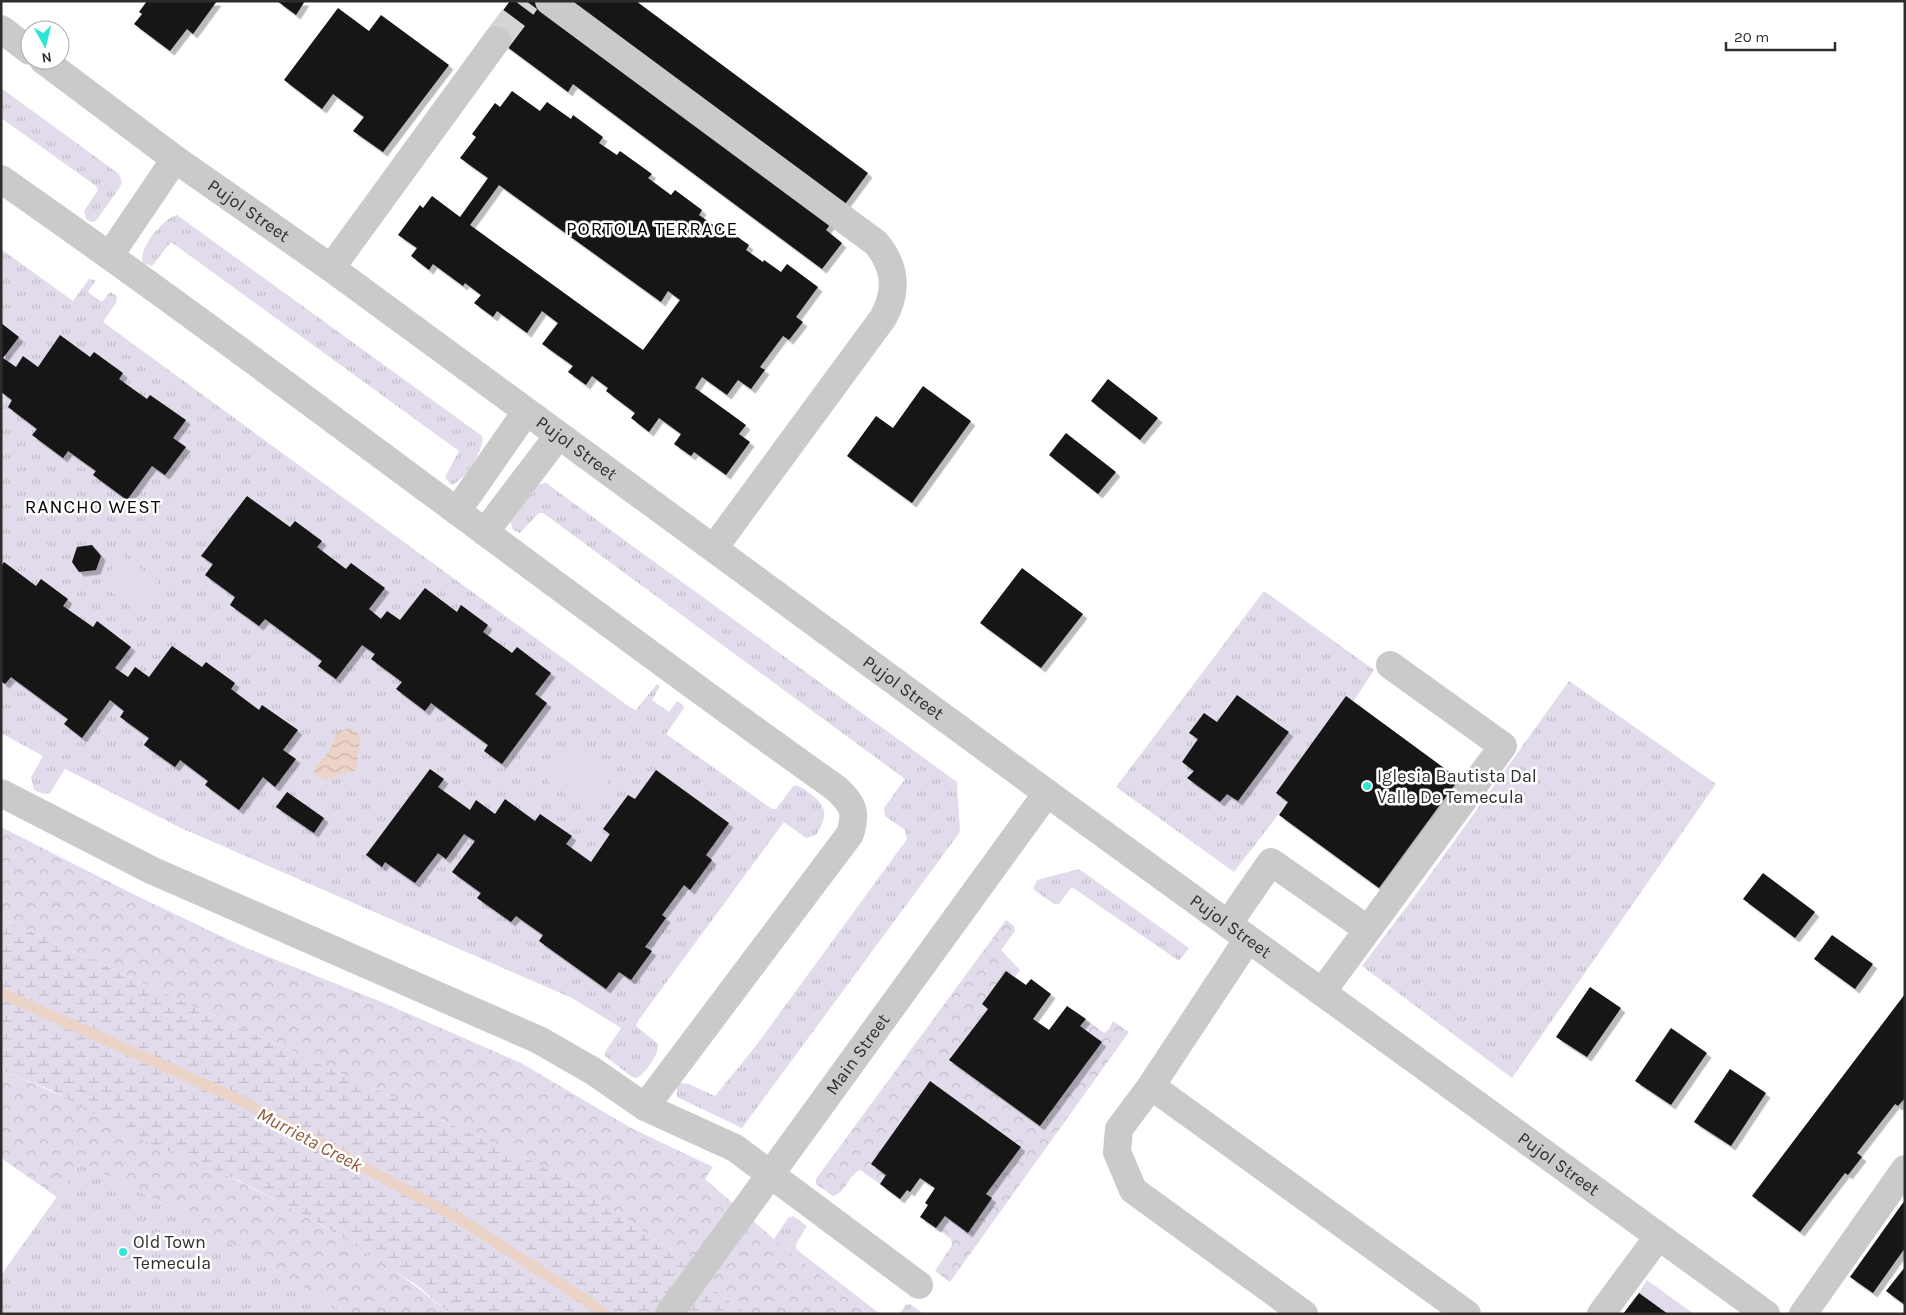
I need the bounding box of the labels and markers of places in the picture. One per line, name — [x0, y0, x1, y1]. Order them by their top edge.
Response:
place label: Iglesia Bautista Dal Valle De Temecula — [1377, 765, 1537, 808]
marker: Iglesia Bautista Dal Valle De Temecula — [1361, 780, 1373, 792]
place label: Old Town Temecula — [133, 1231, 211, 1274]
marker: Old Town Temecula — [117, 1246, 129, 1258]

